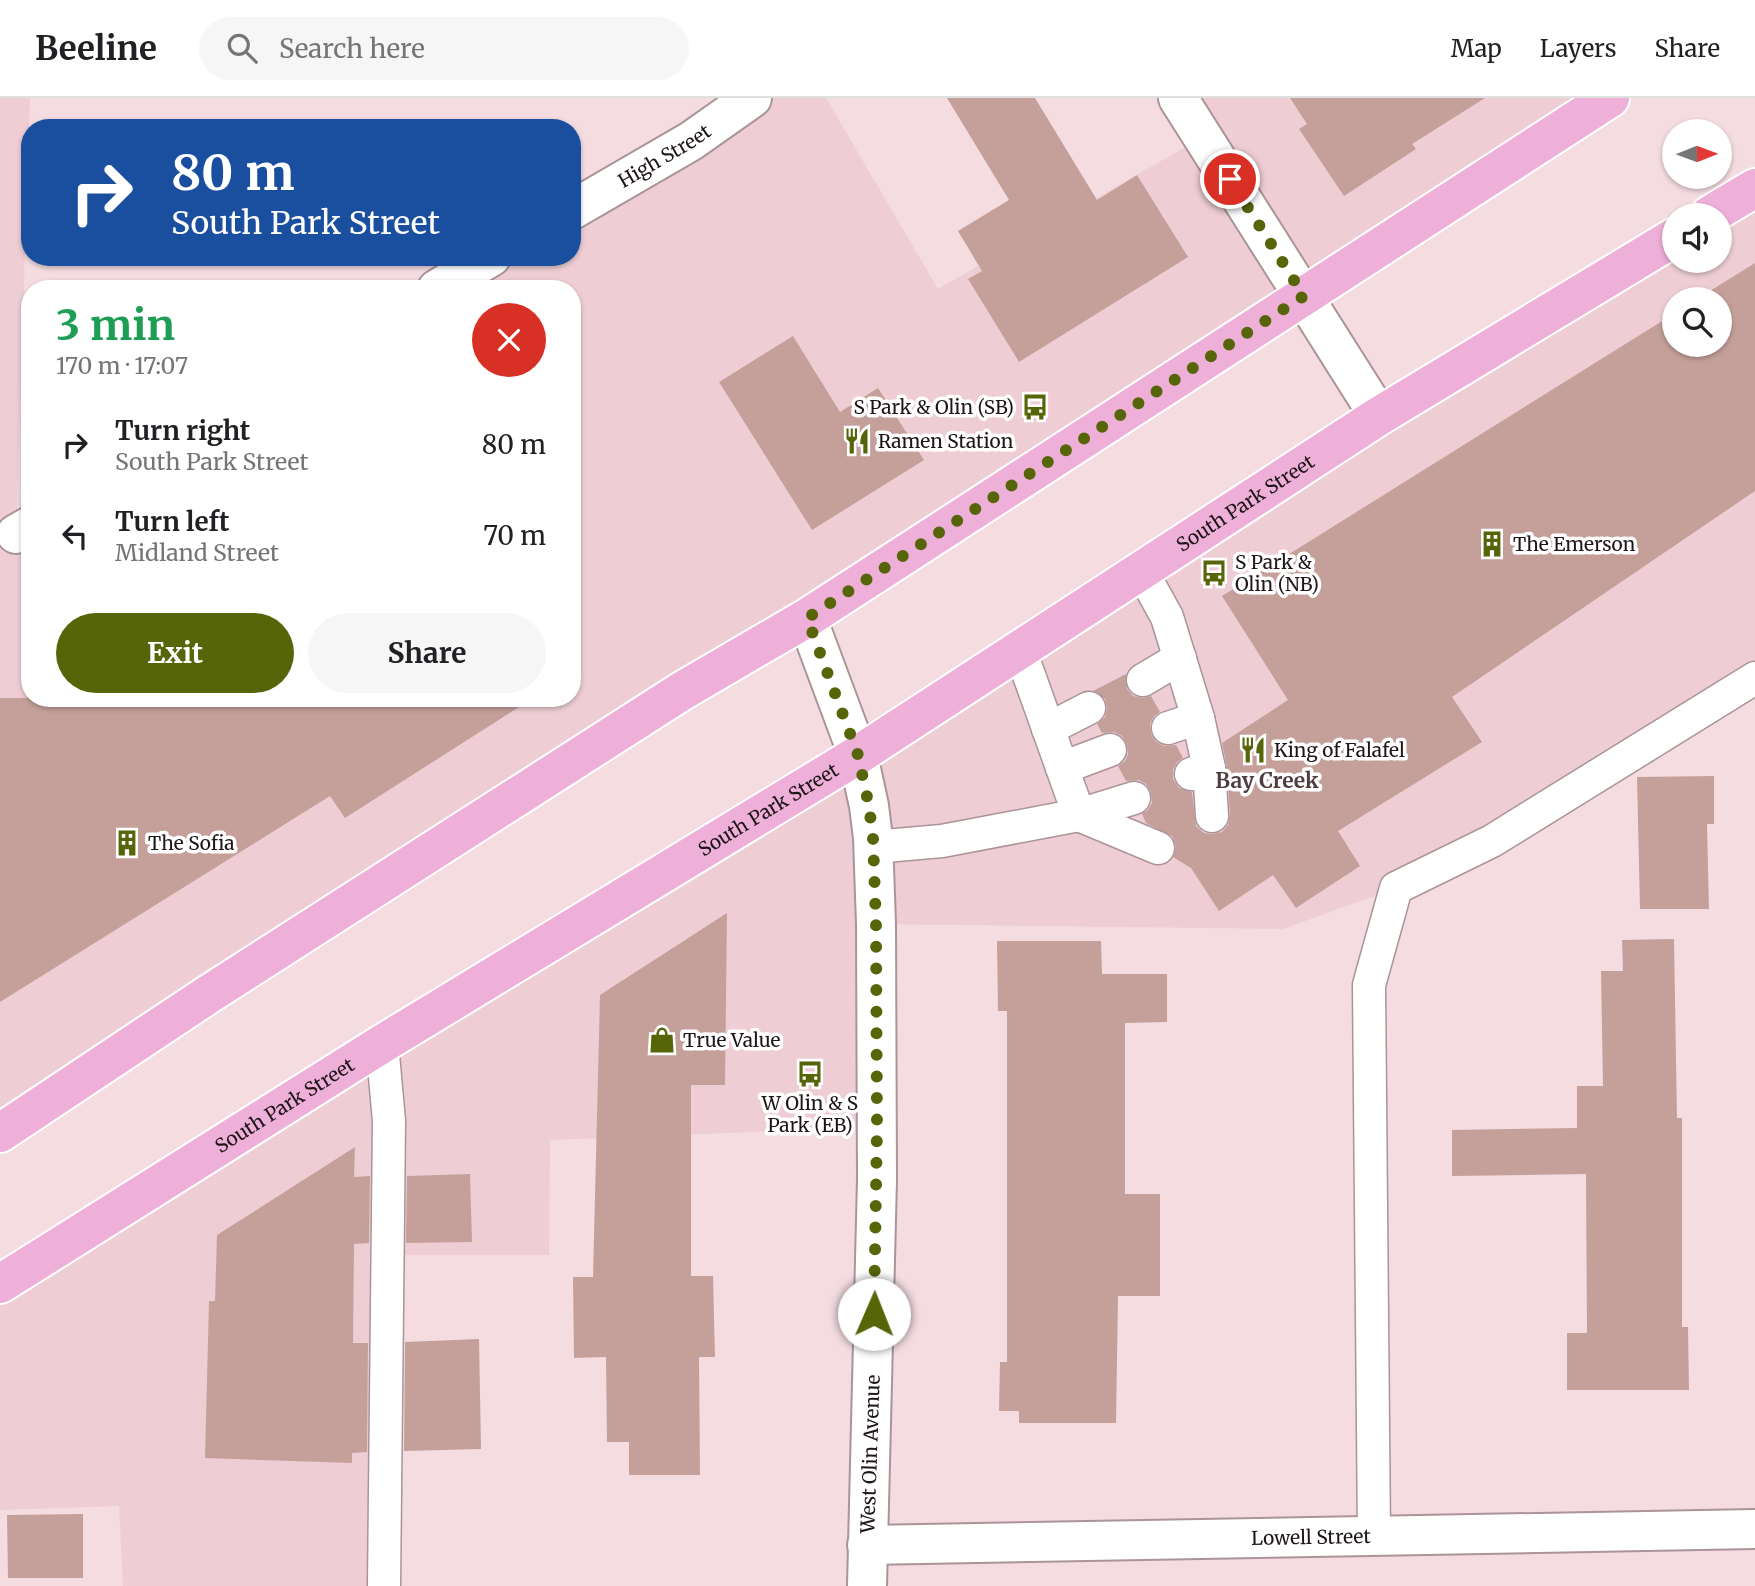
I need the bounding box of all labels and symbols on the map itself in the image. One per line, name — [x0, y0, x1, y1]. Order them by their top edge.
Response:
street label: High Street — [614, 119, 716, 193]
north arrow — [1662, 119, 1732, 189]
pin — [1200, 149, 1260, 209]
bus stop icon: S Park & Olin (SB) — [1020, 392, 1050, 422]
place label: S Park & Olin (SB) — [853, 395, 1014, 419]
restaurant icon: Ramen Station — [842, 426, 872, 456]
place label: Ramen Station — [878, 429, 1014, 453]
street label: South Park Street — [1172, 449, 1319, 557]
building icon: The Emerson — [1477, 529, 1507, 559]
place label: The Emerson — [1513, 532, 1636, 556]
place label: S Park & Olin (NB) — [1235, 550, 1319, 596]
bus stop icon: S Park & Olin (NB) — [1199, 558, 1229, 588]
restaurant icon: King of Falafel — [1238, 735, 1268, 765]
place label: King of Falafel — [1274, 738, 1405, 762]
street label: South Park Street — [694, 757, 843, 861]
district label: Bay Creek — [1215, 767, 1319, 794]
building icon: The Sofia — [112, 828, 142, 858]
place label: The Sofia — [148, 831, 235, 855]
shop icon: True Value — [647, 1025, 677, 1055]
place label: True Value — [683, 1028, 780, 1052]
street label: South Park Street — [210, 1052, 359, 1158]
bus stop icon: W Olin & S Park (EB) — [795, 1059, 825, 1089]
place label: W Olin & S Park (EB) — [761, 1091, 858, 1137]
position arrow — [837, 1277, 911, 1351]
street label: West Olin Avenue — [855, 1374, 885, 1535]
street label: Lowell Street — [1251, 1524, 1372, 1550]

